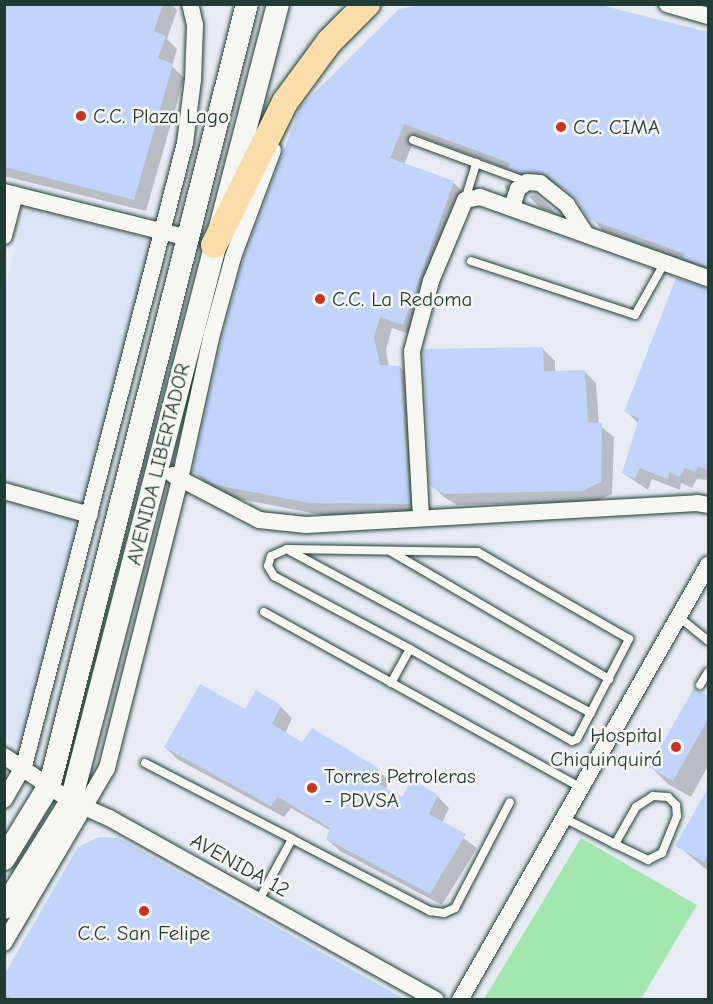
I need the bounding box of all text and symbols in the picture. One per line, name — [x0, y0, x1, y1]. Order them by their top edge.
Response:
place label: C.C. Plaza Lago — [93, 103, 229, 129]
marker: C.C. Plaza Lago — [74, 109, 88, 123]
place label: CC. CIMA — [573, 114, 660, 140]
marker: CC. CIMA — [554, 120, 568, 134]
place label: C.C. La Redoma — [332, 286, 472, 312]
marker: C.C. La Redoma — [313, 292, 327, 306]
street label: AVENIDA LIBERTADOR — [121, 360, 195, 568]
place label: Hospital Chiquinquirá — [550, 722, 662, 772]
marker: Hospital Chiquinquirá — [667, 738, 685, 756]
place label: Torres Petroleras - PDVSA — [324, 763, 476, 813]
marker: Torres Petroleras - PDVSA — [305, 781, 319, 795]
street label: AVENIDA 12 — [186, 828, 294, 902]
marker: C.C. San Felipe — [137, 904, 151, 918]
place label: C.C. San Felipe — [78, 920, 210, 946]

